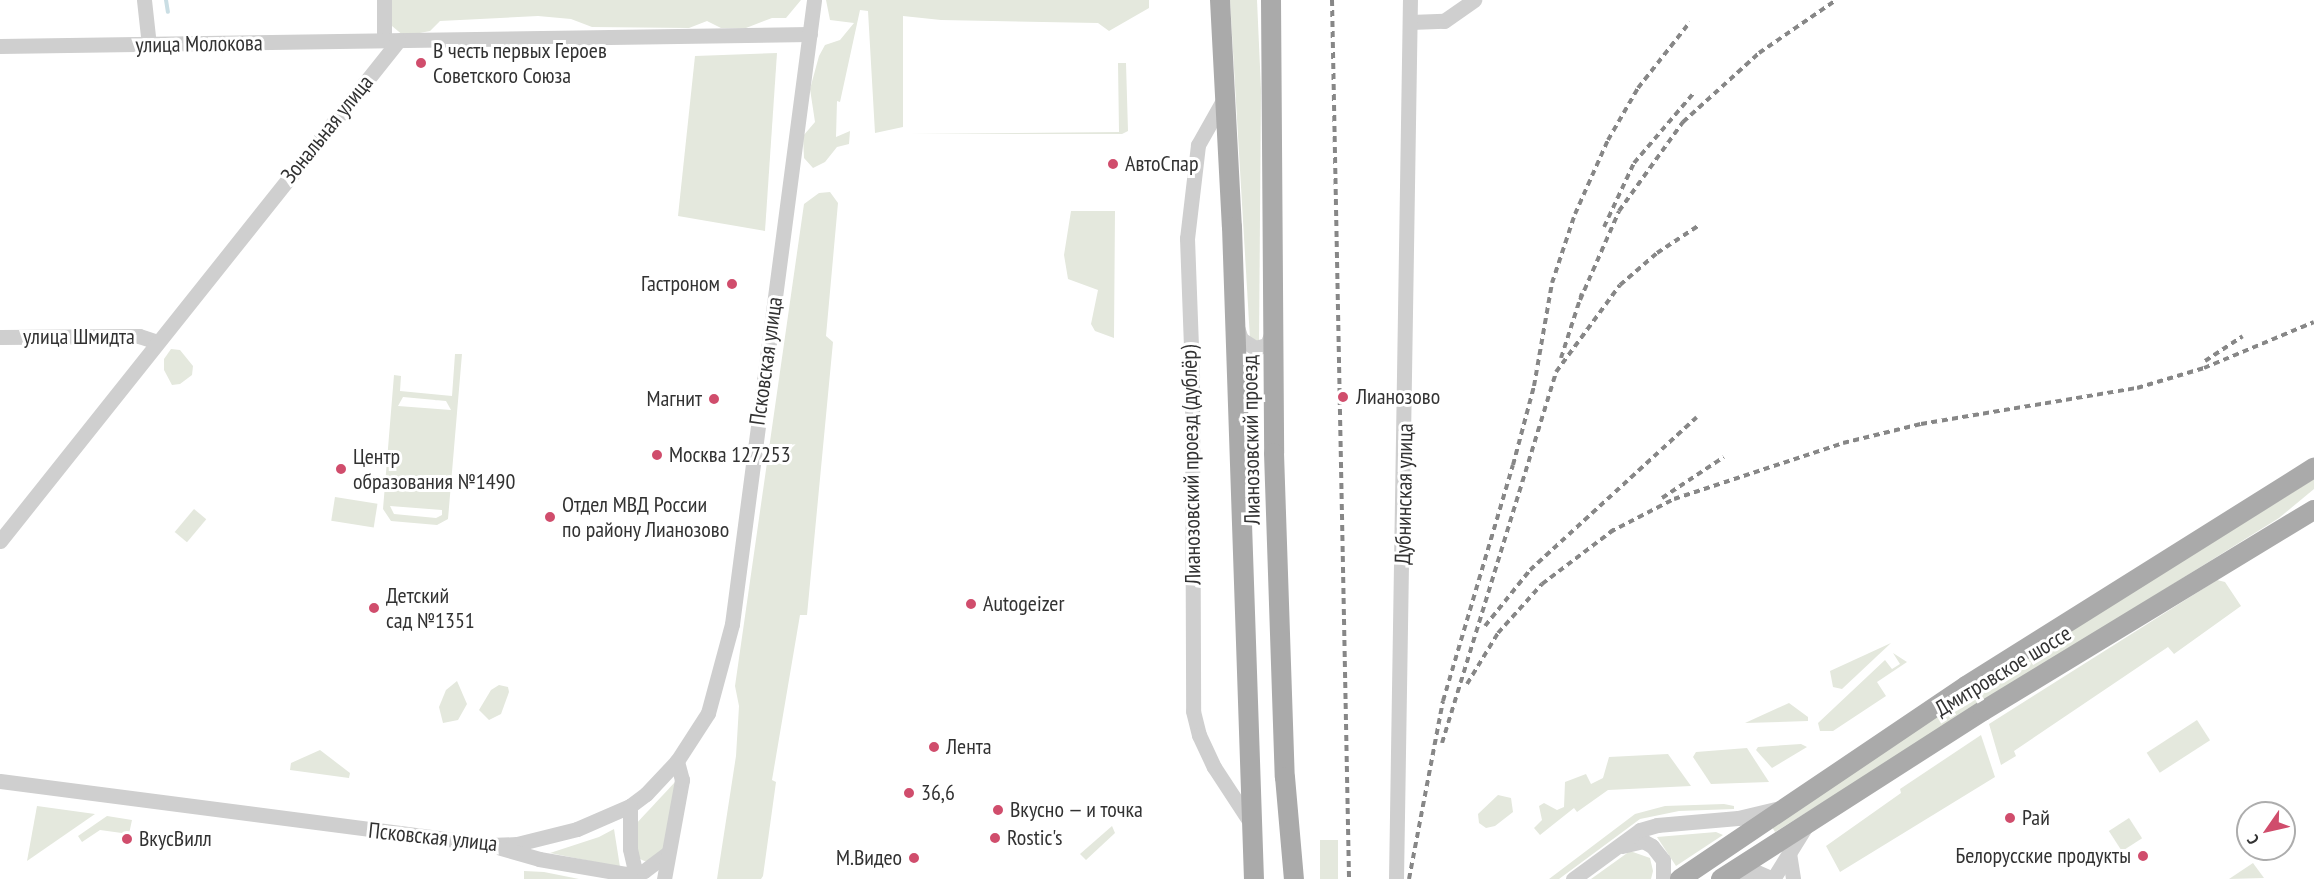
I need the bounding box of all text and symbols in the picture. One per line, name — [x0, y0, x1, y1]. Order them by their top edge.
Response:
street label: улица Молокова — [135, 30, 263, 58]
place label: В честь первых Героев Советского Союза — [433, 37, 608, 88]
marker: В честь первых Героев Советского Союза — [414, 56, 428, 70]
street label: Зональная улица — [275, 70, 379, 188]
place label: АвтоСпар — [1125, 151, 1198, 177]
marker: АвтоСпар — [1106, 157, 1120, 171]
place label: Гастроном — [641, 271, 720, 297]
marker: Гастроном — [725, 277, 739, 291]
street label: Псковская улица — [744, 295, 788, 427]
street label: улица Шмидта — [23, 324, 135, 350]
street label: Лианозовский проезд (дублёр) — [1176, 345, 1206, 585]
street label: Лианозовский проезд — [1236, 355, 1266, 525]
place label: Лианозово — [1356, 384, 1440, 410]
place label: Магнит — [646, 386, 702, 412]
marker: Лианозово — [1334, 388, 1352, 406]
marker: Магнит — [707, 392, 721, 406]
street label: Дубнинская улица — [1390, 423, 1418, 565]
place label: Москва 127253 — [669, 442, 791, 468]
place label: Центр образования №1490 — [353, 443, 515, 494]
marker: Москва 127253 — [650, 448, 664, 462]
marker: Центр образования №1490 — [334, 462, 348, 476]
place label: Отдел МВД России по району Лианозово — [562, 491, 730, 542]
marker: Отдел МВД России по району Лианозово — [543, 510, 557, 524]
place label: Детский сад №1351 — [386, 582, 475, 634]
place label: Autogeizer — [983, 591, 1064, 617]
marker: Autogeizer — [964, 597, 978, 611]
marker: Детский сад №1351 — [367, 601, 381, 615]
street label: Дмитровское шоссе — [1930, 620, 2076, 722]
place label: Лента — [946, 734, 992, 760]
marker: Лента — [927, 740, 941, 754]
place label: 36,6 — [921, 780, 955, 806]
marker: 36,6 — [902, 786, 916, 800]
place label: Вкусно — и точка — [1010, 797, 1144, 823]
north arrow — [2236, 801, 2296, 861]
marker: Вкусно — и точка — [991, 803, 1005, 817]
place label: Рай — [2022, 805, 2050, 831]
marker: Рай — [2003, 811, 2017, 825]
street label: Псковская улица — [367, 817, 499, 857]
place label: Rostic's — [1007, 825, 1062, 851]
place label: ВкусВилл — [139, 826, 212, 852]
marker: Rostic's — [988, 831, 1002, 845]
text: С — [2242, 831, 2263, 849]
marker: ВкусВилл — [120, 832, 134, 846]
place label: Белорусские продукты — [1955, 843, 2131, 869]
place label: М.Видео — [836, 845, 902, 871]
marker: Белорусские продукты — [2136, 849, 2150, 863]
marker: М.Видео — [907, 851, 921, 865]

